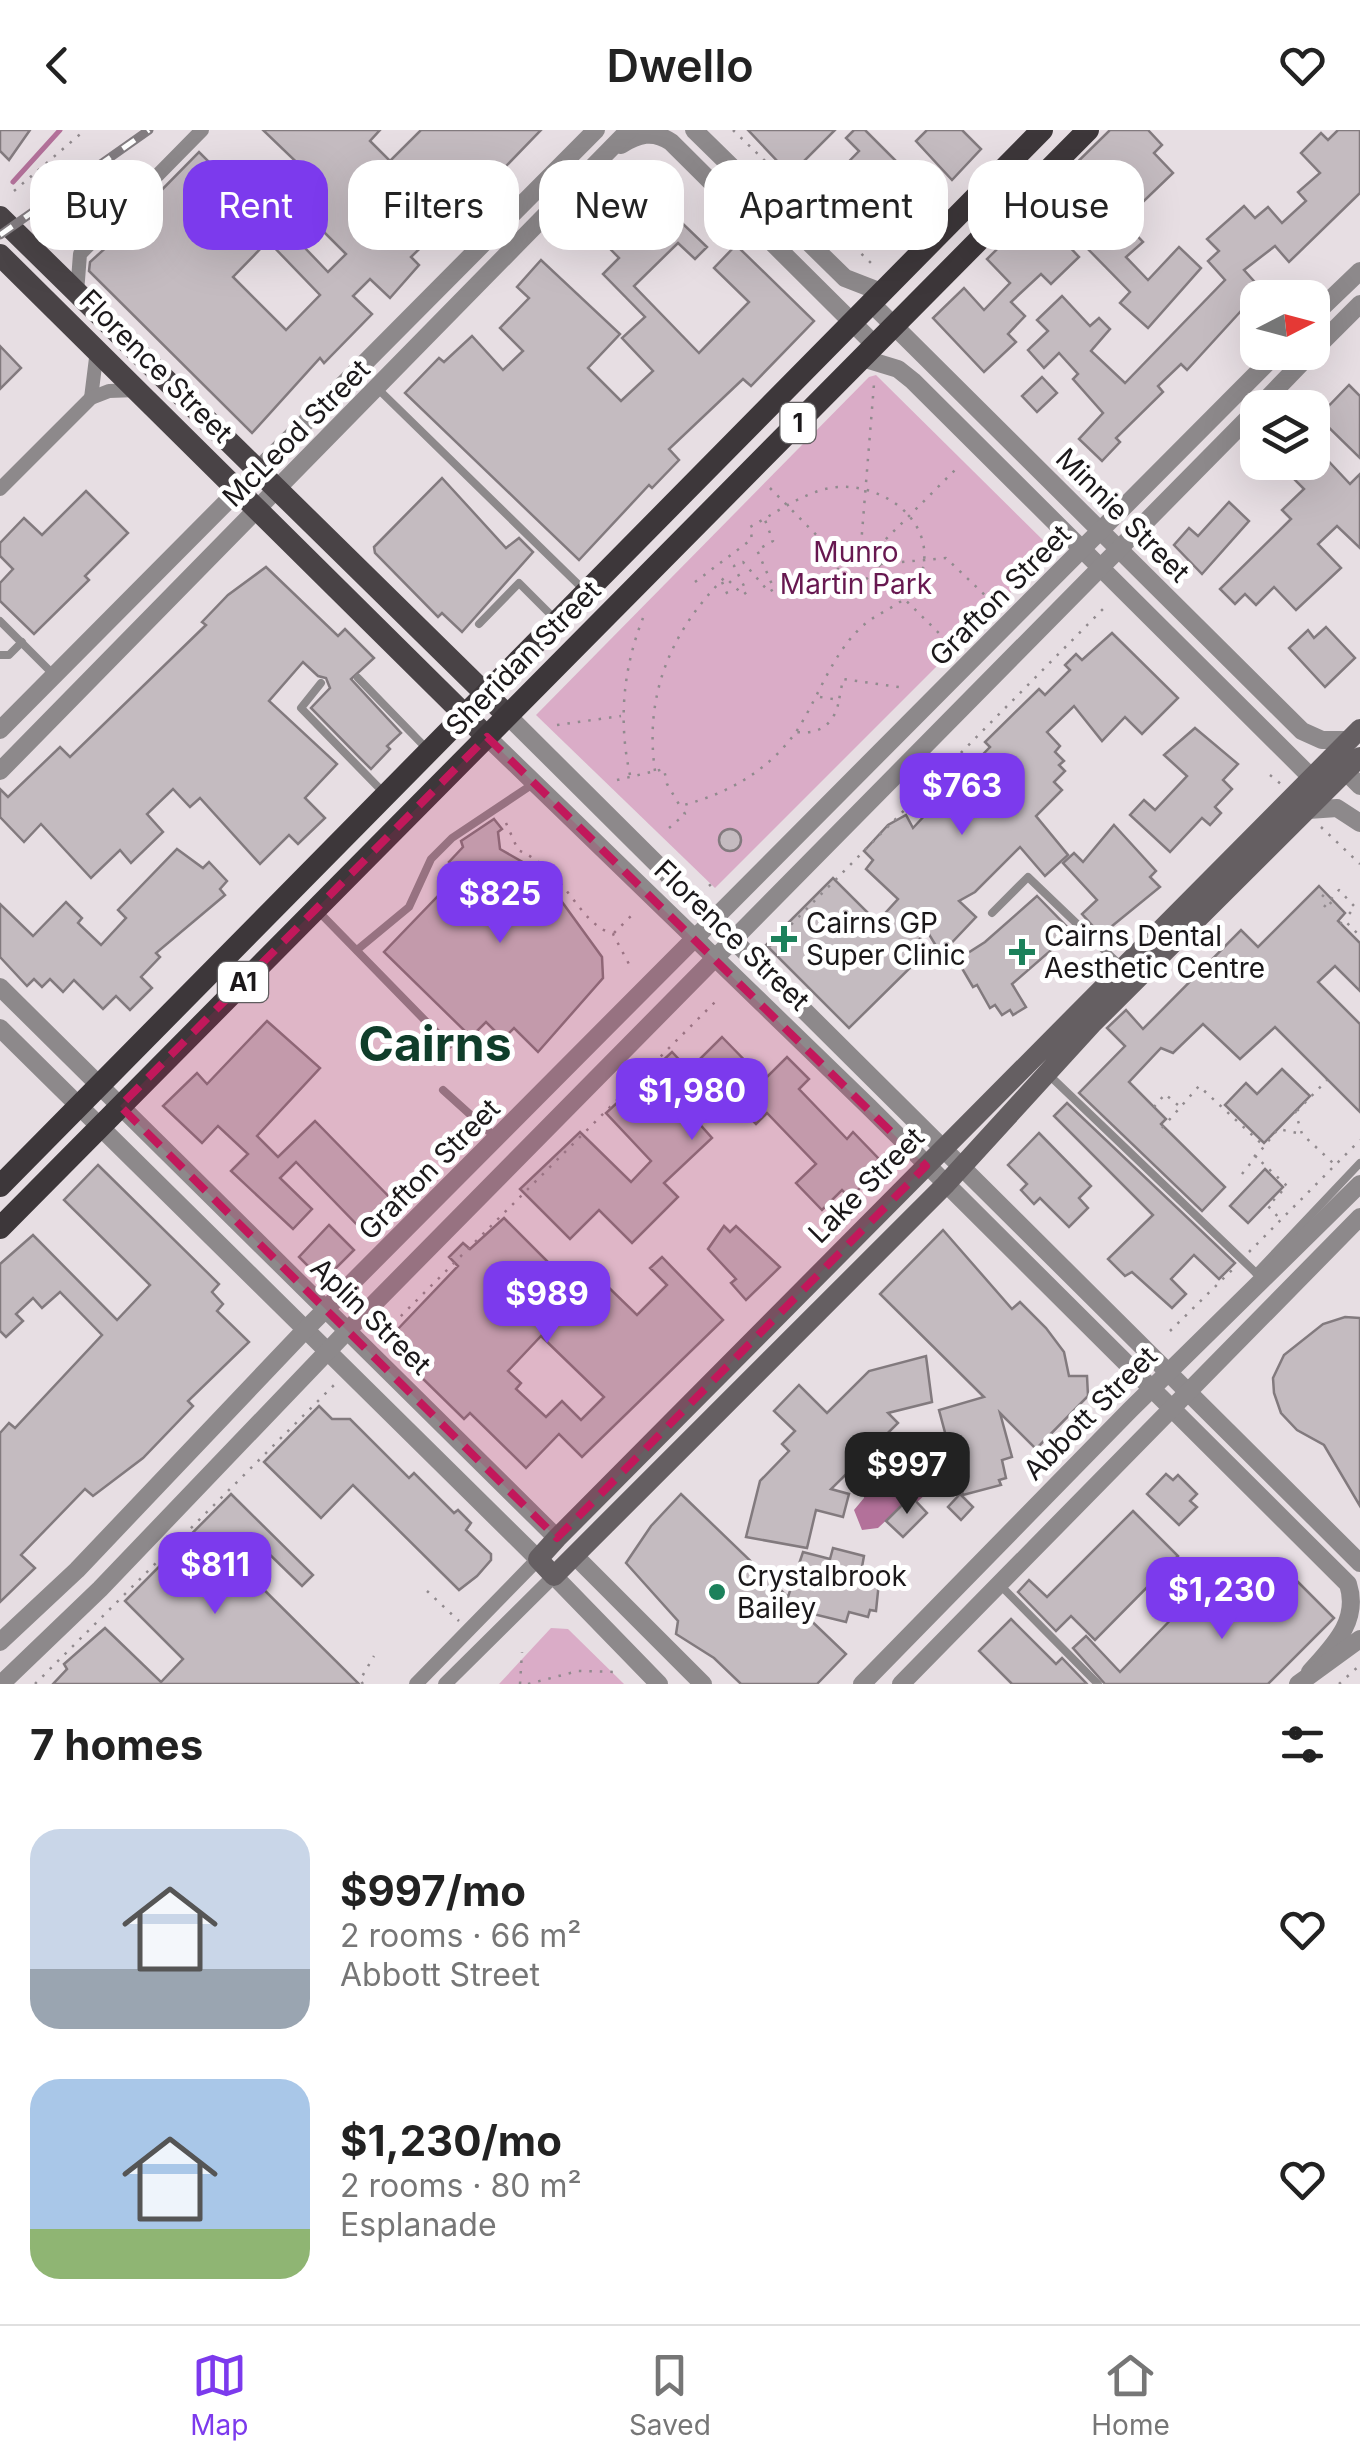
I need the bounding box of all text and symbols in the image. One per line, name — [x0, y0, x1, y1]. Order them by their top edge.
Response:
icon: back — [30, 38, 85, 93]
text: Dwello — [606, 38, 754, 93]
icon: heart — [1275, 38, 1330, 93]
chip: Buy — [30, 160, 163, 250]
chip: Rent — [183, 160, 328, 250]
chip: Filters — [348, 160, 519, 250]
chip: New — [539, 160, 684, 250]
chip: Apartment — [704, 160, 948, 250]
chip: House — [968, 160, 1144, 250]
north arrow — [1240, 280, 1330, 370]
map controls — [1240, 280, 1330, 480]
street label: Florence Street — [72, 282, 240, 450]
street label: McLeod Street — [215, 352, 377, 514]
button: layers — [1240, 390, 1330, 480]
road number: 1 — [780, 403, 816, 443]
street label: Minnie Street — [1049, 441, 1197, 589]
street label: Grafton Street — [922, 517, 1078, 673]
park label: Munro Martin Park — [780, 535, 932, 601]
street label: Sheridan Street — [439, 574, 607, 742]
pin: $763 — [903, 753, 1021, 838]
text: $763 — [922, 766, 1002, 805]
street label: Florence Street — [647, 853, 817, 1017]
pin: $825 — [441, 861, 559, 946]
text: $825 — [459, 874, 541, 913]
place label: Cairns GP Super Clinic — [806, 906, 966, 972]
place label: Cairns Dental Aesthetic Centre — [1044, 919, 1265, 985]
marker: Cairns GP Super Clinic — [771, 926, 797, 952]
marker: Cairns Dental Aesthetic Centre — [1009, 939, 1035, 965]
road number: A1 — [218, 962, 268, 1002]
district label: Cairns — [358, 1014, 512, 1073]
pin: $1,980 — [611, 1058, 773, 1143]
text: $1,980 — [638, 1071, 746, 1110]
street label: Grafton Street — [351, 1091, 507, 1247]
street label: Lake Street — [801, 1120, 931, 1250]
street label: Aplin Street — [304, 1250, 438, 1382]
pin: $989 — [488, 1261, 606, 1346]
text: $989 — [505, 1274, 589, 1313]
street label: Abbott Street — [1016, 1339, 1164, 1487]
pin: $997 — [848, 1432, 966, 1517]
text: $997 — [867, 1445, 947, 1484]
pin: $811 — [156, 1532, 274, 1617]
text: $811 — [180, 1545, 250, 1584]
pin: $1,230 — [1141, 1557, 1303, 1642]
place label: Crystalbrook Bailey — [737, 1559, 907, 1625]
text: $1,230 — [1168, 1570, 1276, 1609]
marker: Crystalbrook Bailey — [706, 1581, 728, 1603]
icon: filters — [1275, 1717, 1330, 1772]
text: 7 homes — [30, 1719, 203, 1770]
text: $997/mo — [340, 1865, 526, 1916]
icon: home — [110, 1869, 230, 1989]
icon: heart — [1275, 1902, 1330, 1957]
text: 2 rooms · 66 m² — [340, 1916, 581, 1955]
text: Abbott Street — [340, 1955, 540, 1994]
text: $1,230/mo — [340, 2115, 562, 2166]
icon: home — [110, 2119, 230, 2239]
icon: heart — [1275, 2152, 1330, 2207]
text: 2 rooms · 80 m² — [340, 2166, 582, 2205]
text: Esplanade — [340, 2205, 497, 2244]
tab: Map — [190, 2348, 248, 2442]
tab: Saved — [629, 2348, 711, 2442]
tab: Home — [1091, 2348, 1170, 2442]

